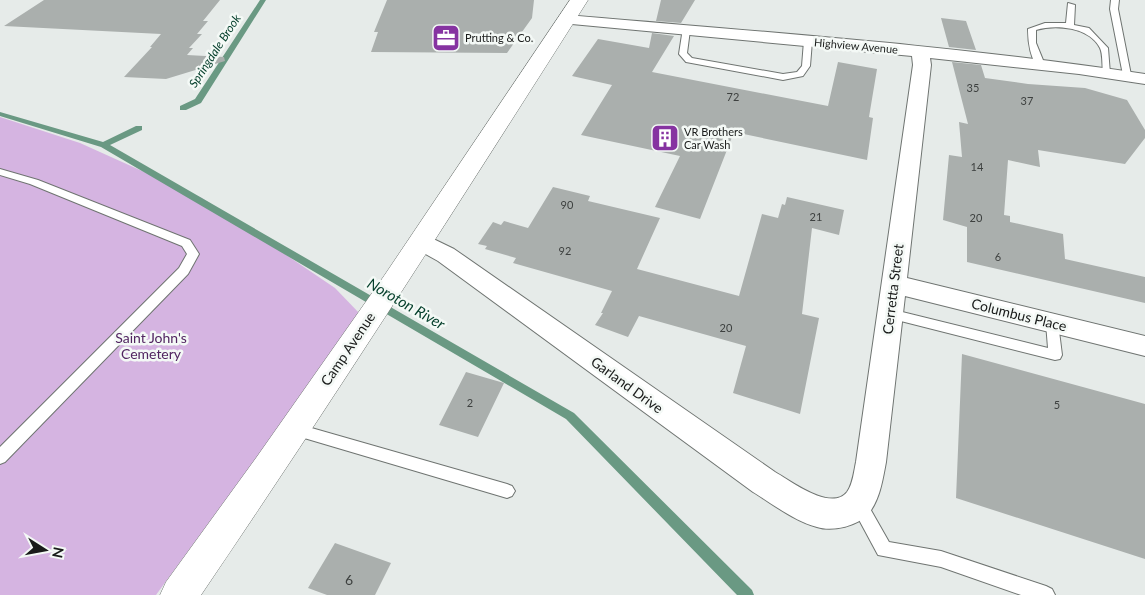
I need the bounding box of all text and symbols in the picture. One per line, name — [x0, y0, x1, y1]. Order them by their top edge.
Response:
water label: Springdale Brook — [185, 11, 244, 90]
office icon: Prutting & Co. — [431, 23, 461, 53]
place label: Prutting & Co. — [465, 31, 533, 44]
street label: Highview Avenue — [814, 35, 899, 56]
house number: 35 — [967, 81, 979, 94]
house number: 72 — [727, 90, 739, 103]
house number: 37 — [1021, 94, 1033, 107]
building icon: VR Brothers Car Wash — [650, 123, 680, 153]
place label: VR Brothers Car Wash — [684, 125, 743, 151]
house number: 14 — [971, 160, 984, 173]
house number: 90 — [561, 198, 574, 211]
house number: 21 — [810, 210, 822, 223]
house number: 20 — [970, 211, 983, 224]
street label: Cerretta Street — [879, 243, 906, 335]
house number: 92 — [559, 244, 571, 257]
house number: 6 — [995, 250, 1001, 263]
water label: Noroton River — [365, 274, 449, 333]
street label: Columbus Place — [970, 294, 1069, 335]
street label: Camp Avenue — [317, 309, 378, 389]
house number: 20 — [720, 321, 733, 334]
park label: Saint John's Cemetery — [115, 329, 187, 362]
street label: Garland Drive — [588, 353, 667, 416]
house number: 2 — [467, 396, 473, 409]
house number: 5 — [1054, 398, 1060, 411]
north arrow — [20, 525, 70, 575]
text: N — [49, 546, 68, 559]
house number: 6 — [345, 571, 353, 588]

